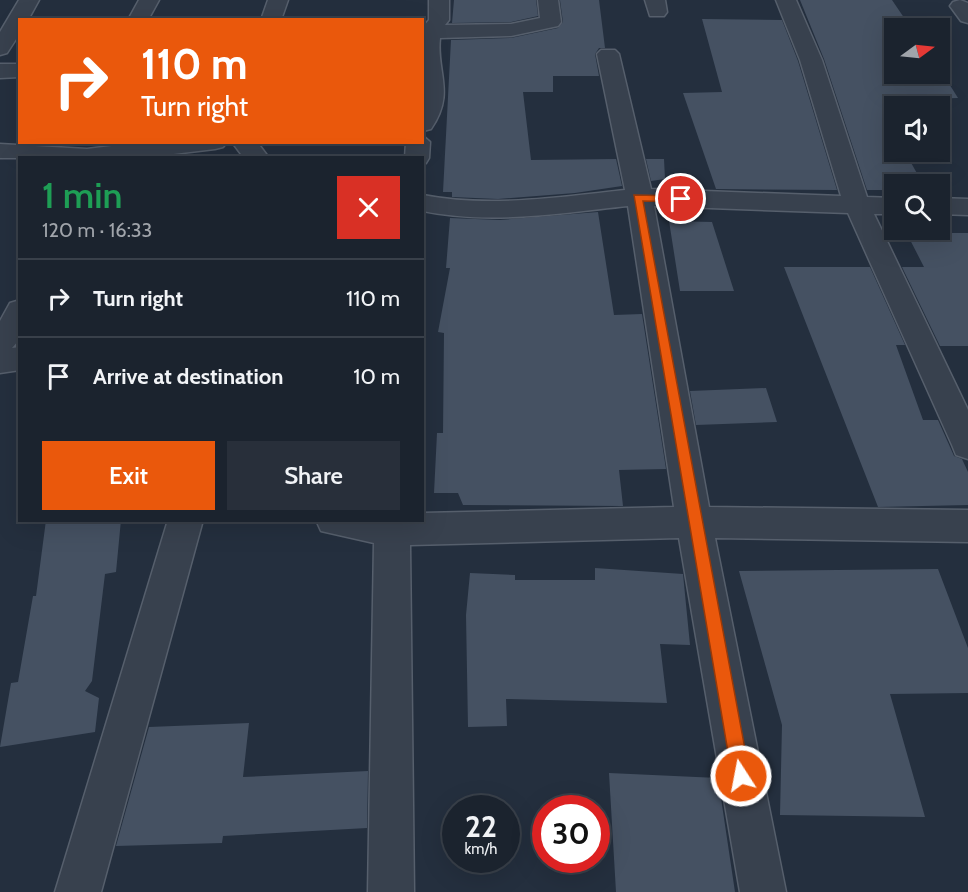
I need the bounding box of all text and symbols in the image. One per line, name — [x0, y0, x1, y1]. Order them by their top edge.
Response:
north arrow — [884, 18, 950, 84]
map controls — [884, 18, 950, 240]
text: 110 m — [141, 38, 248, 90]
icon: right — [42, 42, 120, 120]
text: Turn right — [141, 90, 248, 123]
button: sound — [884, 96, 950, 162]
text: 1 min — [42, 173, 122, 217]
pin — [655, 173, 706, 224]
button: search — [884, 174, 950, 240]
button: close — [337, 176, 400, 239]
icon: arrive — [664, 182, 697, 215]
text: 120 m · 16:33 — [42, 218, 152, 242]
icon: right — [42, 282, 75, 315]
text: Turn right — [93, 285, 183, 312]
text: 110 m — [346, 285, 400, 312]
icon: arrive — [42, 360, 75, 393]
text: Arrive at destination — [93, 363, 283, 390]
text: 10 m — [353, 363, 400, 390]
button: Exit — [42, 441, 215, 510]
button: Share — [227, 441, 400, 510]
position arrow — [709, 744, 773, 808]
speed limit sign: 30 — [532, 795, 610, 873]
text: 22 — [465, 808, 497, 845]
text: km/h — [465, 840, 497, 858]

